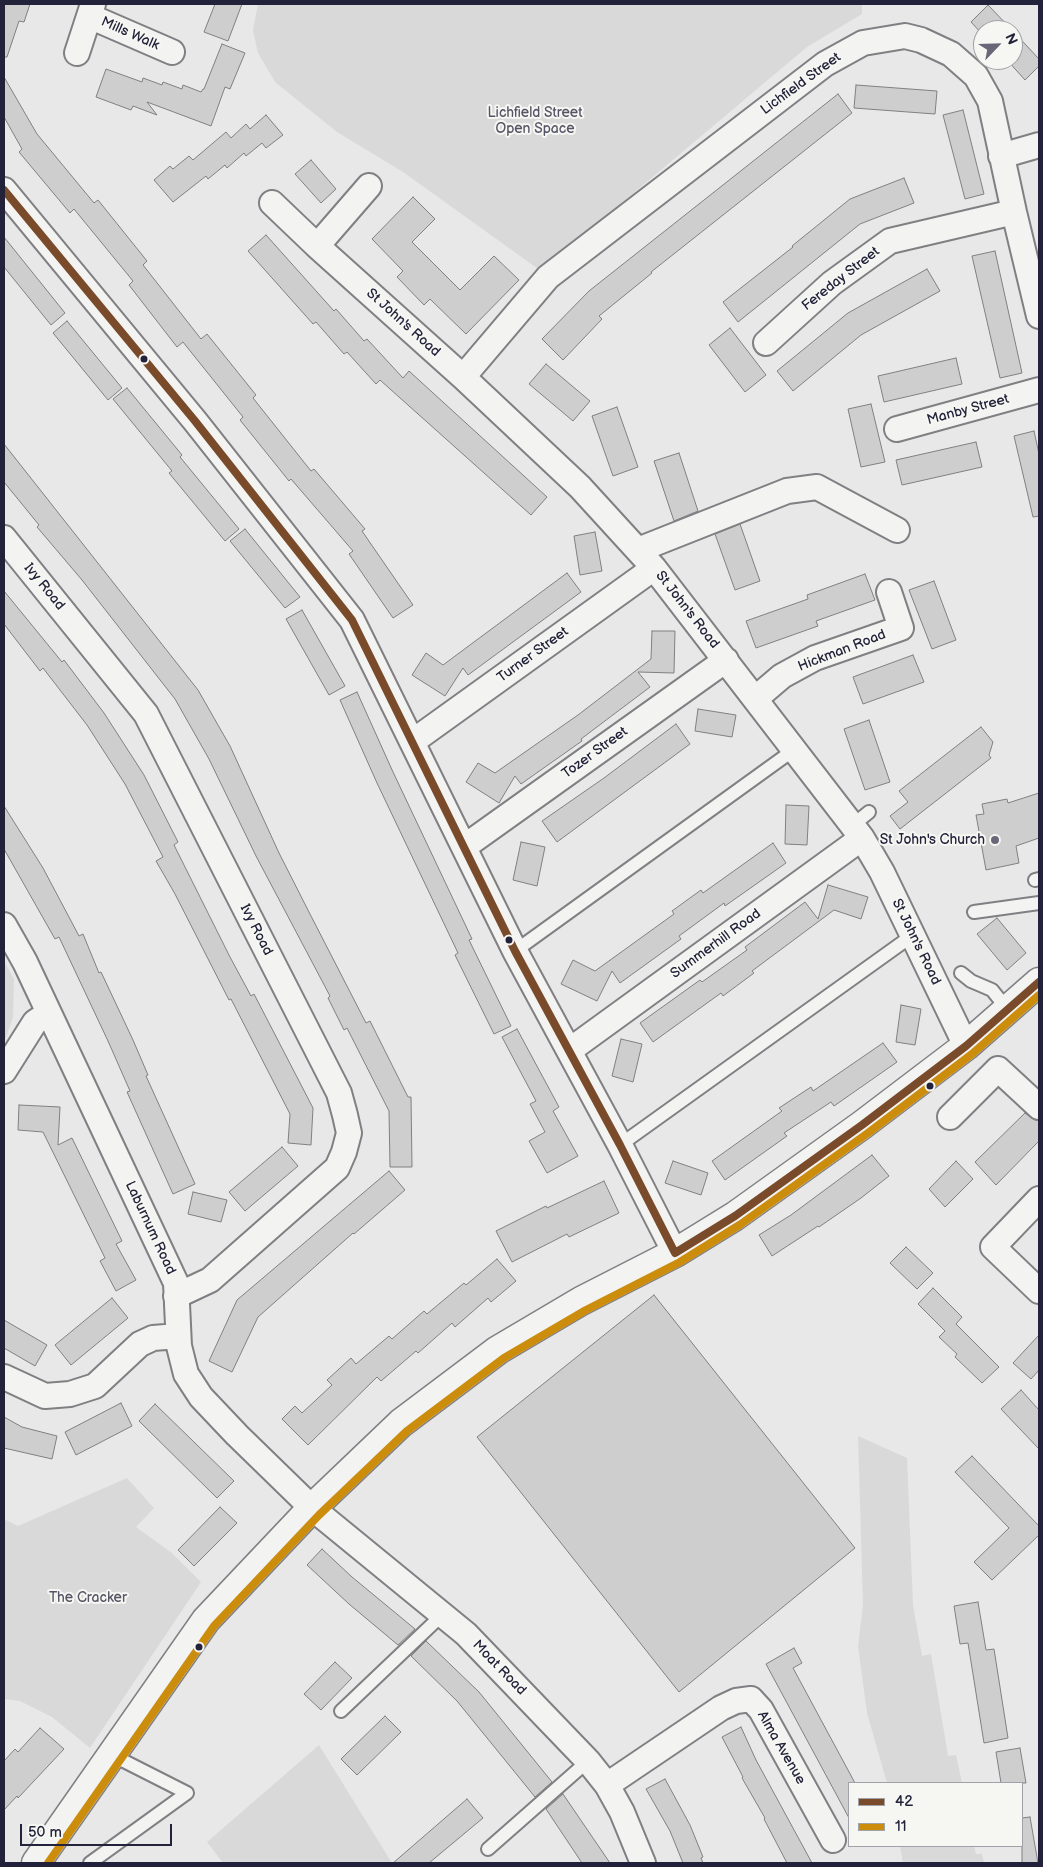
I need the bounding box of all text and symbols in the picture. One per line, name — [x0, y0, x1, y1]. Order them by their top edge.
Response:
street label: Mills Walk — [98, 14, 162, 54]
north arrow — [973, 20, 1023, 70]
text: N — [1001, 31, 1021, 47]
street label: Lichfield Street — [758, 49, 844, 119]
park label: Lichfield Street Open Space — [488, 105, 582, 138]
street label: Fereday Street — [799, 244, 883, 314]
street label: St John's Road — [363, 285, 443, 361]
unlabelled marker — [139, 354, 149, 364]
street label: Manby Street — [925, 391, 1011, 429]
street label: Ivy Road — [20, 560, 68, 614]
street label: St John's Road — [652, 568, 722, 652]
street label: Turner Street — [494, 624, 572, 686]
street label: Hickman Road — [796, 627, 888, 675]
street label: Tozer Street — [559, 724, 631, 782]
place label: St John's Church — [880, 832, 985, 848]
marker: St John's Church — [989, 834, 1001, 846]
street label: St John's Road — [888, 896, 944, 988]
street label: Ivy Road — [236, 902, 276, 958]
street label: Summerhill Road — [668, 906, 764, 982]
unlabelled marker — [504, 935, 514, 945]
unlabelled marker — [925, 1081, 935, 1091]
street label: Laburnum Road — [121, 1179, 179, 1277]
park label: The Cracker — [49, 1590, 127, 1606]
street label: Moat Road — [469, 1637, 529, 1699]
unlabelled marker — [194, 1642, 204, 1652]
street label: Alma Avenue — [753, 1708, 809, 1788]
legend — [848, 1782, 1023, 1847]
text: 42 — [895, 1792, 913, 1811]
scale bar — [22, 1814, 175, 1846]
text: 11 — [895, 1817, 907, 1836]
text: 50 m — [28, 1823, 62, 1842]

